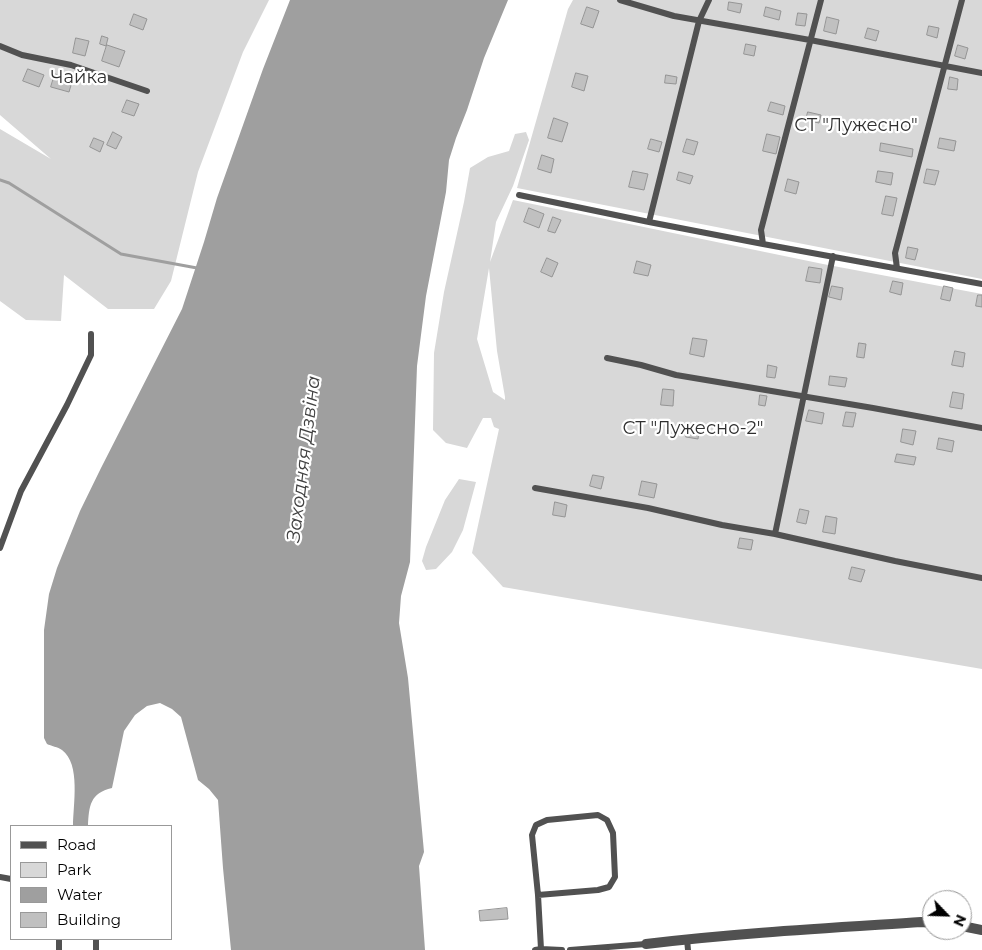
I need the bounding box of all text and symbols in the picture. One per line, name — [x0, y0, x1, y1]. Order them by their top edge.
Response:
park label: Чайка — [51, 67, 107, 89]
park label: СТ "Лужесно" — [794, 115, 918, 137]
water label: Заходняя Дзвіна — [282, 374, 326, 544]
park label: СТ "Лужесно-2" — [623, 418, 763, 440]
legend — [10, 825, 172, 940]
text: Road — [57, 835, 96, 854]
text: Park — [57, 860, 91, 879]
text: Water — [57, 885, 103, 904]
north arrow — [922, 890, 972, 940]
text: Building — [57, 910, 121, 929]
text: N — [949, 912, 970, 930]

